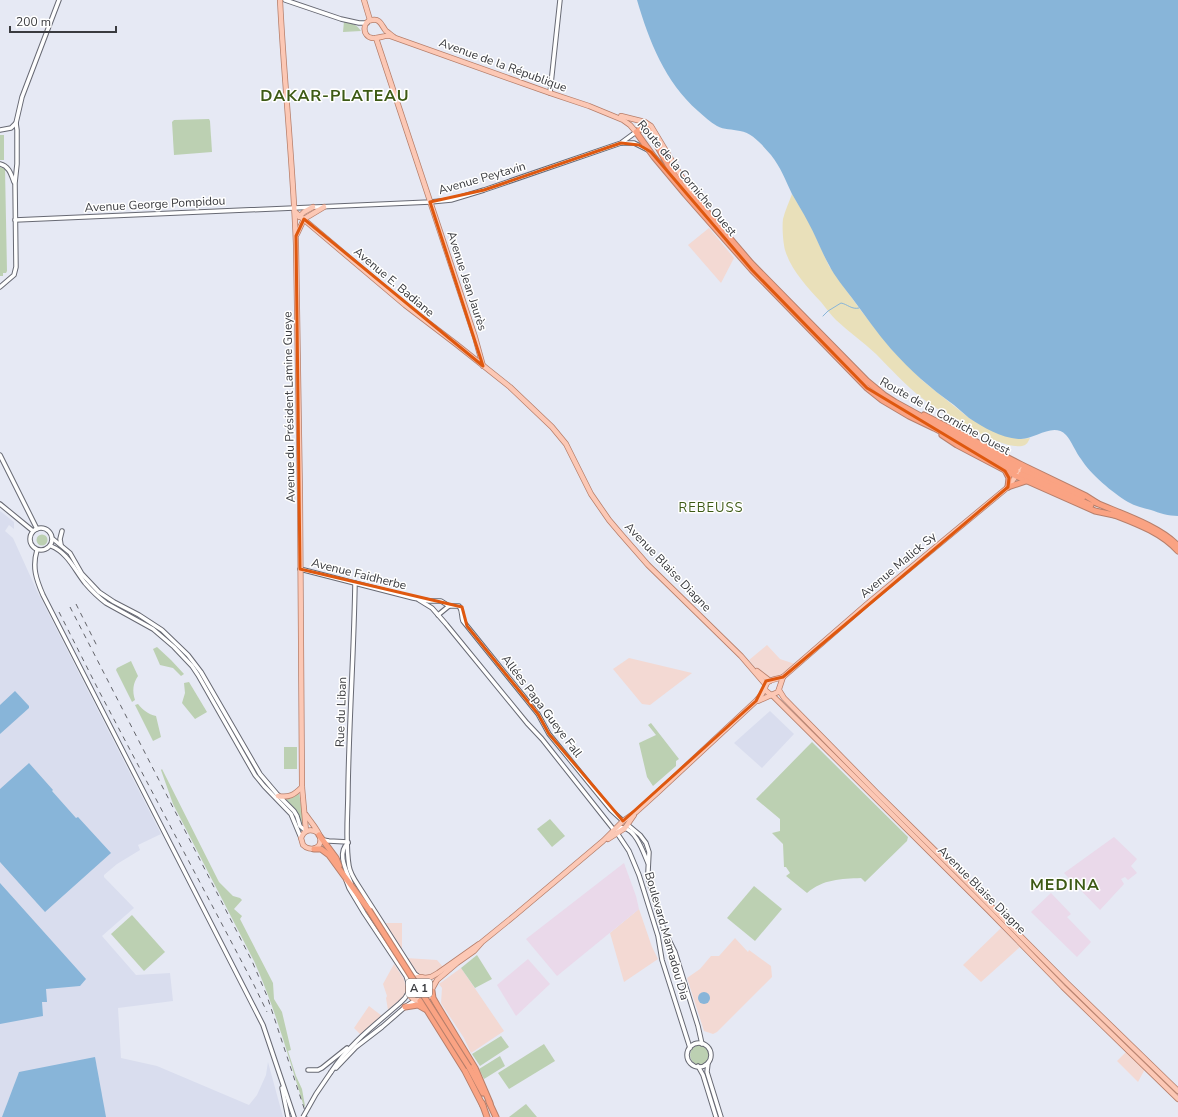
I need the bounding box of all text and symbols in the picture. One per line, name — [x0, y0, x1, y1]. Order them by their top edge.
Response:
scale bar — [10, 8, 116, 34]
text: 200 m — [16, 14, 51, 30]
street label: Avenue de la République — [437, 34, 569, 96]
district label: DAKAR-PLATEAU — [260, 85, 410, 107]
street label: Route de la Corniche Ouest — [634, 117, 741, 240]
street label: Avenue Peytavin — [436, 158, 528, 198]
street label: Avenue George Pompidou — [84, 192, 226, 216]
street label: Avenue Jean Jaurès — [443, 229, 491, 333]
street label: Avenue E. Badiane — [350, 244, 438, 320]
street label: Avenue du Président Lamine Gueye — [279, 311, 299, 503]
street label: Route de la Corniche Ouest — [877, 373, 1014, 459]
district label: REBEUSS — [678, 499, 744, 517]
street label: Avenue Blaise Diagne — [621, 519, 715, 615]
street label: Avenue Malick Sy — [856, 528, 940, 602]
street label: Avenue Faidherbe — [310, 554, 408, 594]
street label: Allées Papa Gueye Fall — [498, 651, 586, 761]
street label: Rue du Liban — [332, 676, 350, 748]
street label: Avenue Blaise Diagne — [935, 843, 1029, 937]
street label: Boulevard Mamadou Dia — [641, 870, 693, 1002]
district label: MEDINA — [1030, 874, 1100, 896]
road number: A 1 — [406, 979, 432, 997]

